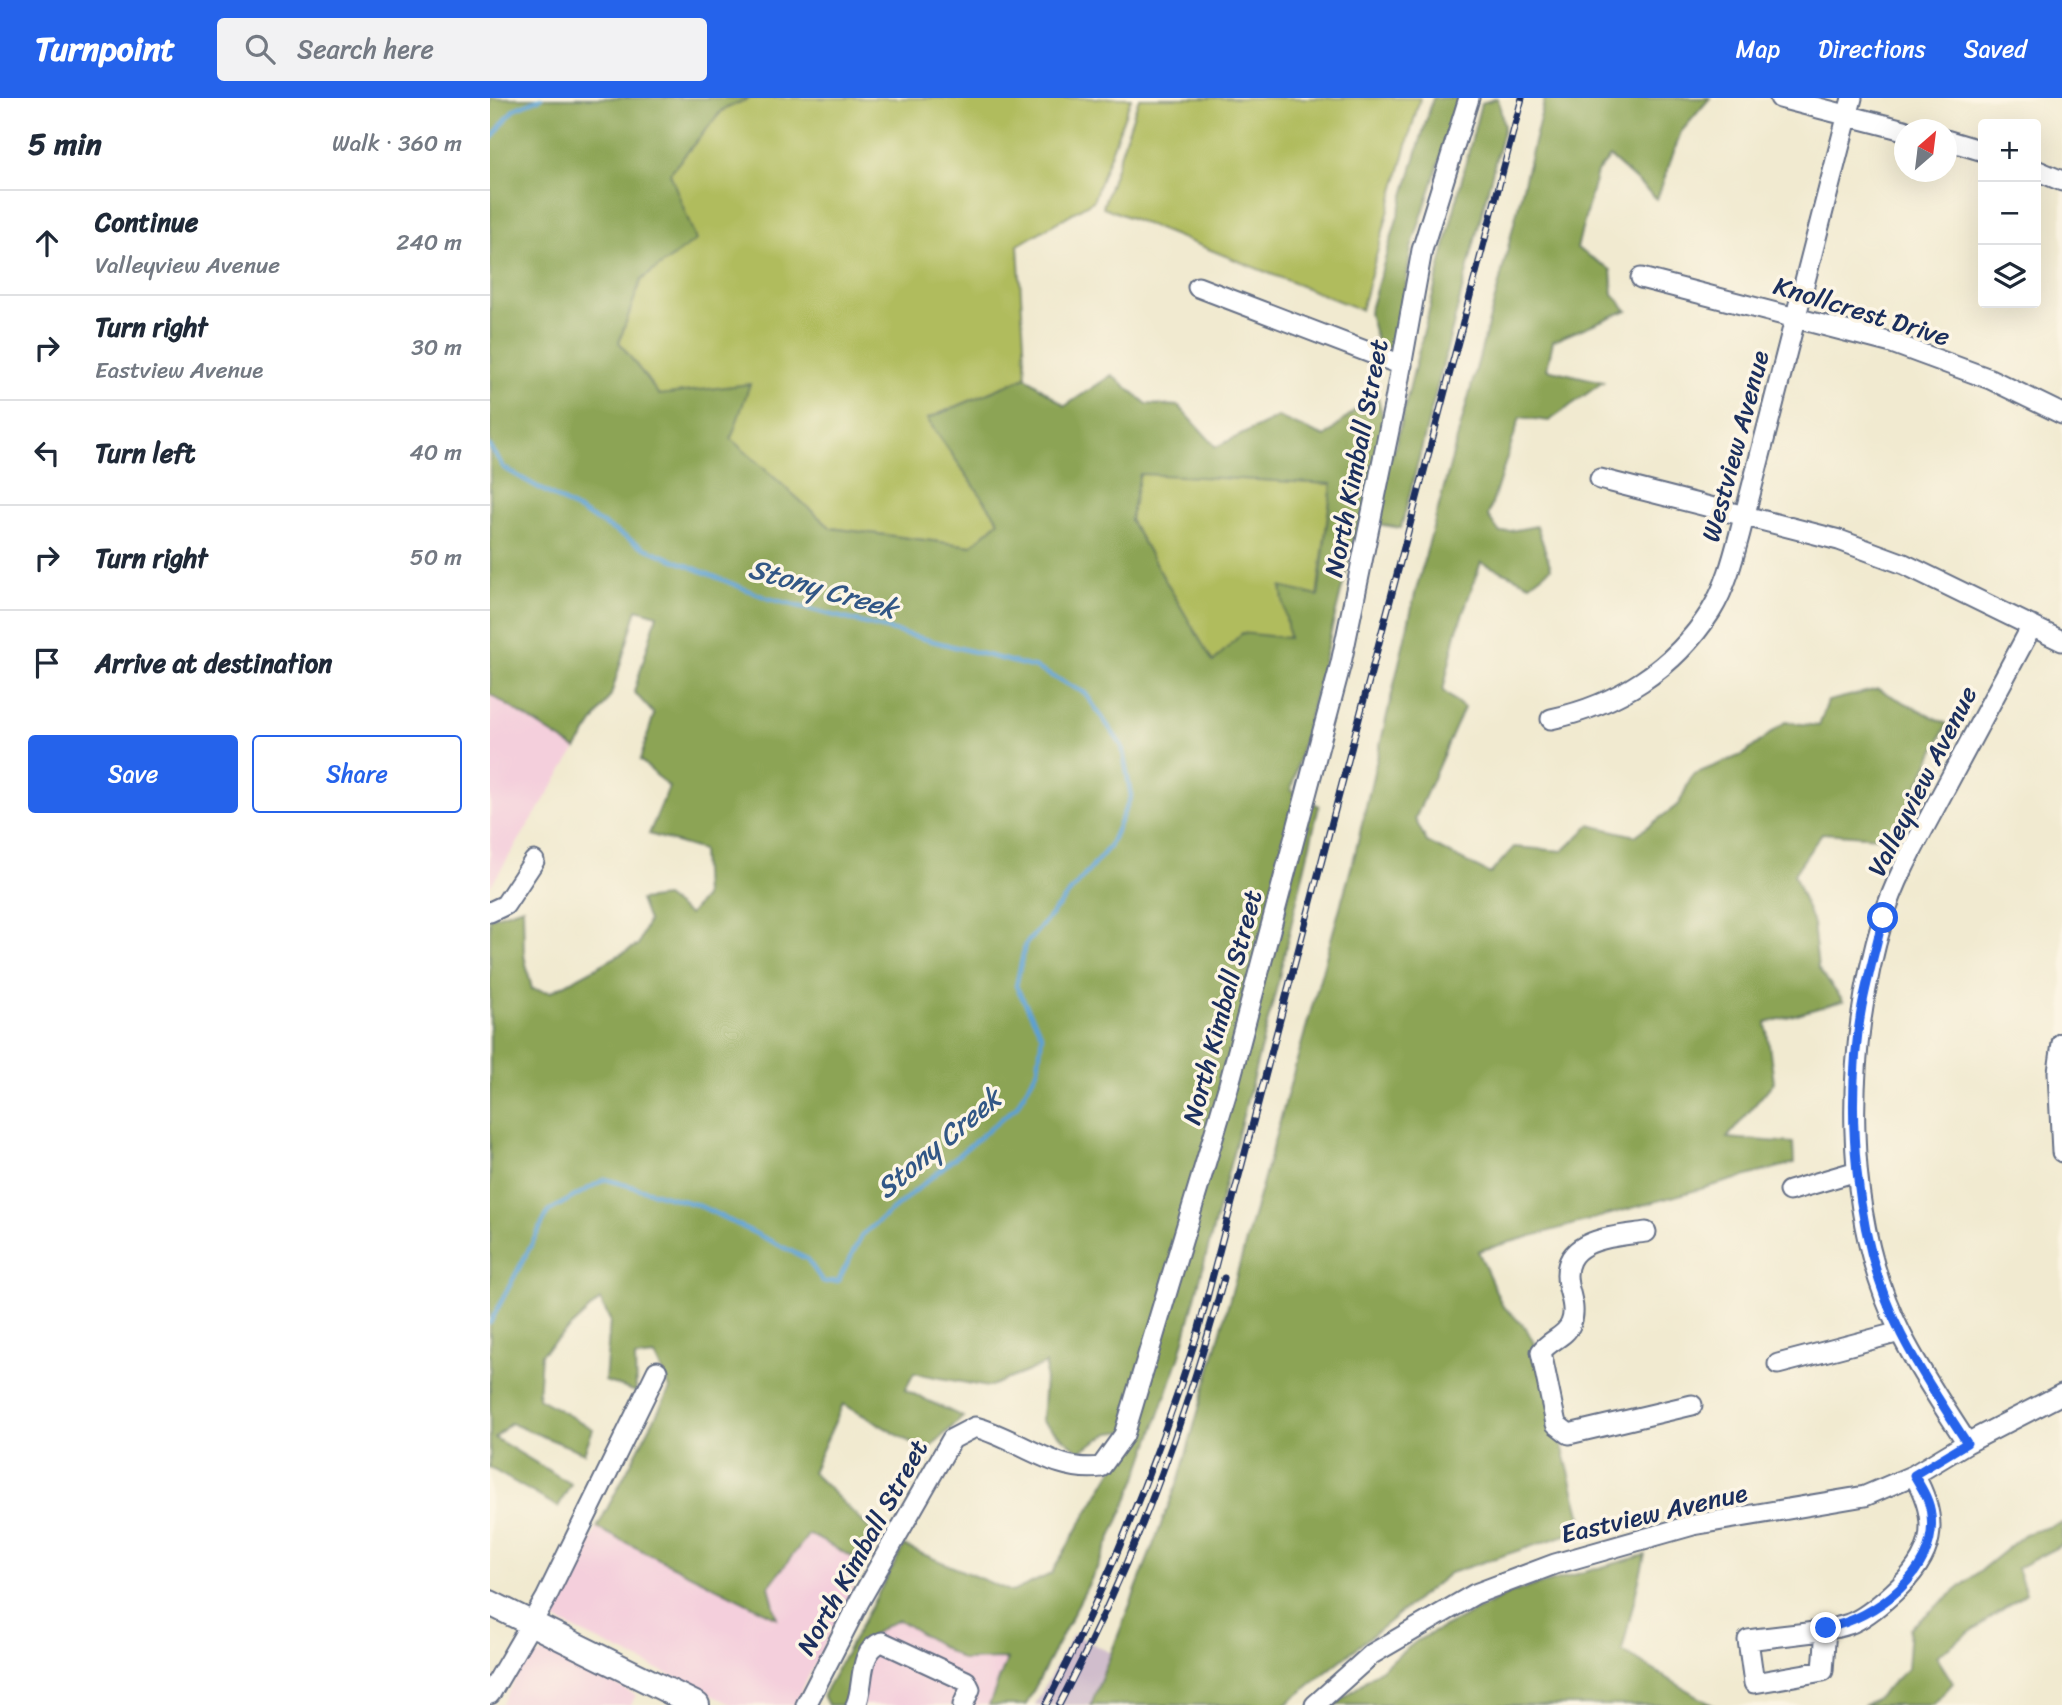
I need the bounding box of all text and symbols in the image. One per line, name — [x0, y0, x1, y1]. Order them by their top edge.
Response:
search box — [217, 18, 707, 81]
text: Turnpoint — [35, 20, 175, 78]
text: Search here — [297, 26, 434, 72]
text: Map — [1736, 28, 1780, 70]
text: Directions — [1818, 28, 1926, 70]
text: Saved — [1964, 28, 2027, 70]
icon: search — [241, 30, 279, 68]
text: 5 min — [28, 117, 102, 171]
north arrow — [1894, 119, 1957, 182]
map controls — [1978, 119, 2041, 308]
button: + — [1978, 119, 2041, 182]
text: Walk · 360 m — [332, 123, 462, 164]
button: − — [1978, 182, 2041, 245]
text: Continue — [95, 199, 198, 245]
text: 240 m — [396, 222, 462, 263]
icon: ahead — [28, 224, 66, 262]
text: Valleyview Avenue — [95, 245, 280, 286]
button: layers — [1978, 245, 2041, 308]
street label: Knollcrest Drive — [1768, 262, 1956, 360]
text: Turn right — [95, 304, 208, 350]
text: 30 m — [411, 327, 462, 368]
icon: right — [28, 329, 66, 367]
street label: North Kimball Street — [1310, 335, 1402, 581]
street label: Westview Avenue — [1687, 345, 1783, 547]
text: Eastview Avenue — [95, 350, 263, 391]
text: Turn left — [95, 430, 195, 476]
text: 40 m — [409, 432, 462, 473]
icon: left — [28, 434, 66, 472]
text: Turn right — [95, 535, 208, 581]
text: 50 m — [410, 537, 462, 578]
icon: right — [28, 539, 66, 577]
water label: Stony Creek — [743, 544, 906, 634]
text: Arrive at destination — [95, 640, 332, 686]
icon: arrive — [28, 644, 66, 682]
street label: Valleyview Avenue — [1854, 677, 1990, 885]
button: Save — [28, 735, 238, 813]
button: Share — [252, 735, 462, 813]
street label: North Kimball Street — [1169, 884, 1275, 1130]
route start — [1867, 902, 1898, 933]
water label: Stony Creek — [864, 1074, 1015, 1211]
street label: North Kimball Street — [783, 1430, 941, 1664]
street label: Eastview Avenue — [1556, 1469, 1752, 1557]
route end — [1810, 1612, 1841, 1643]

